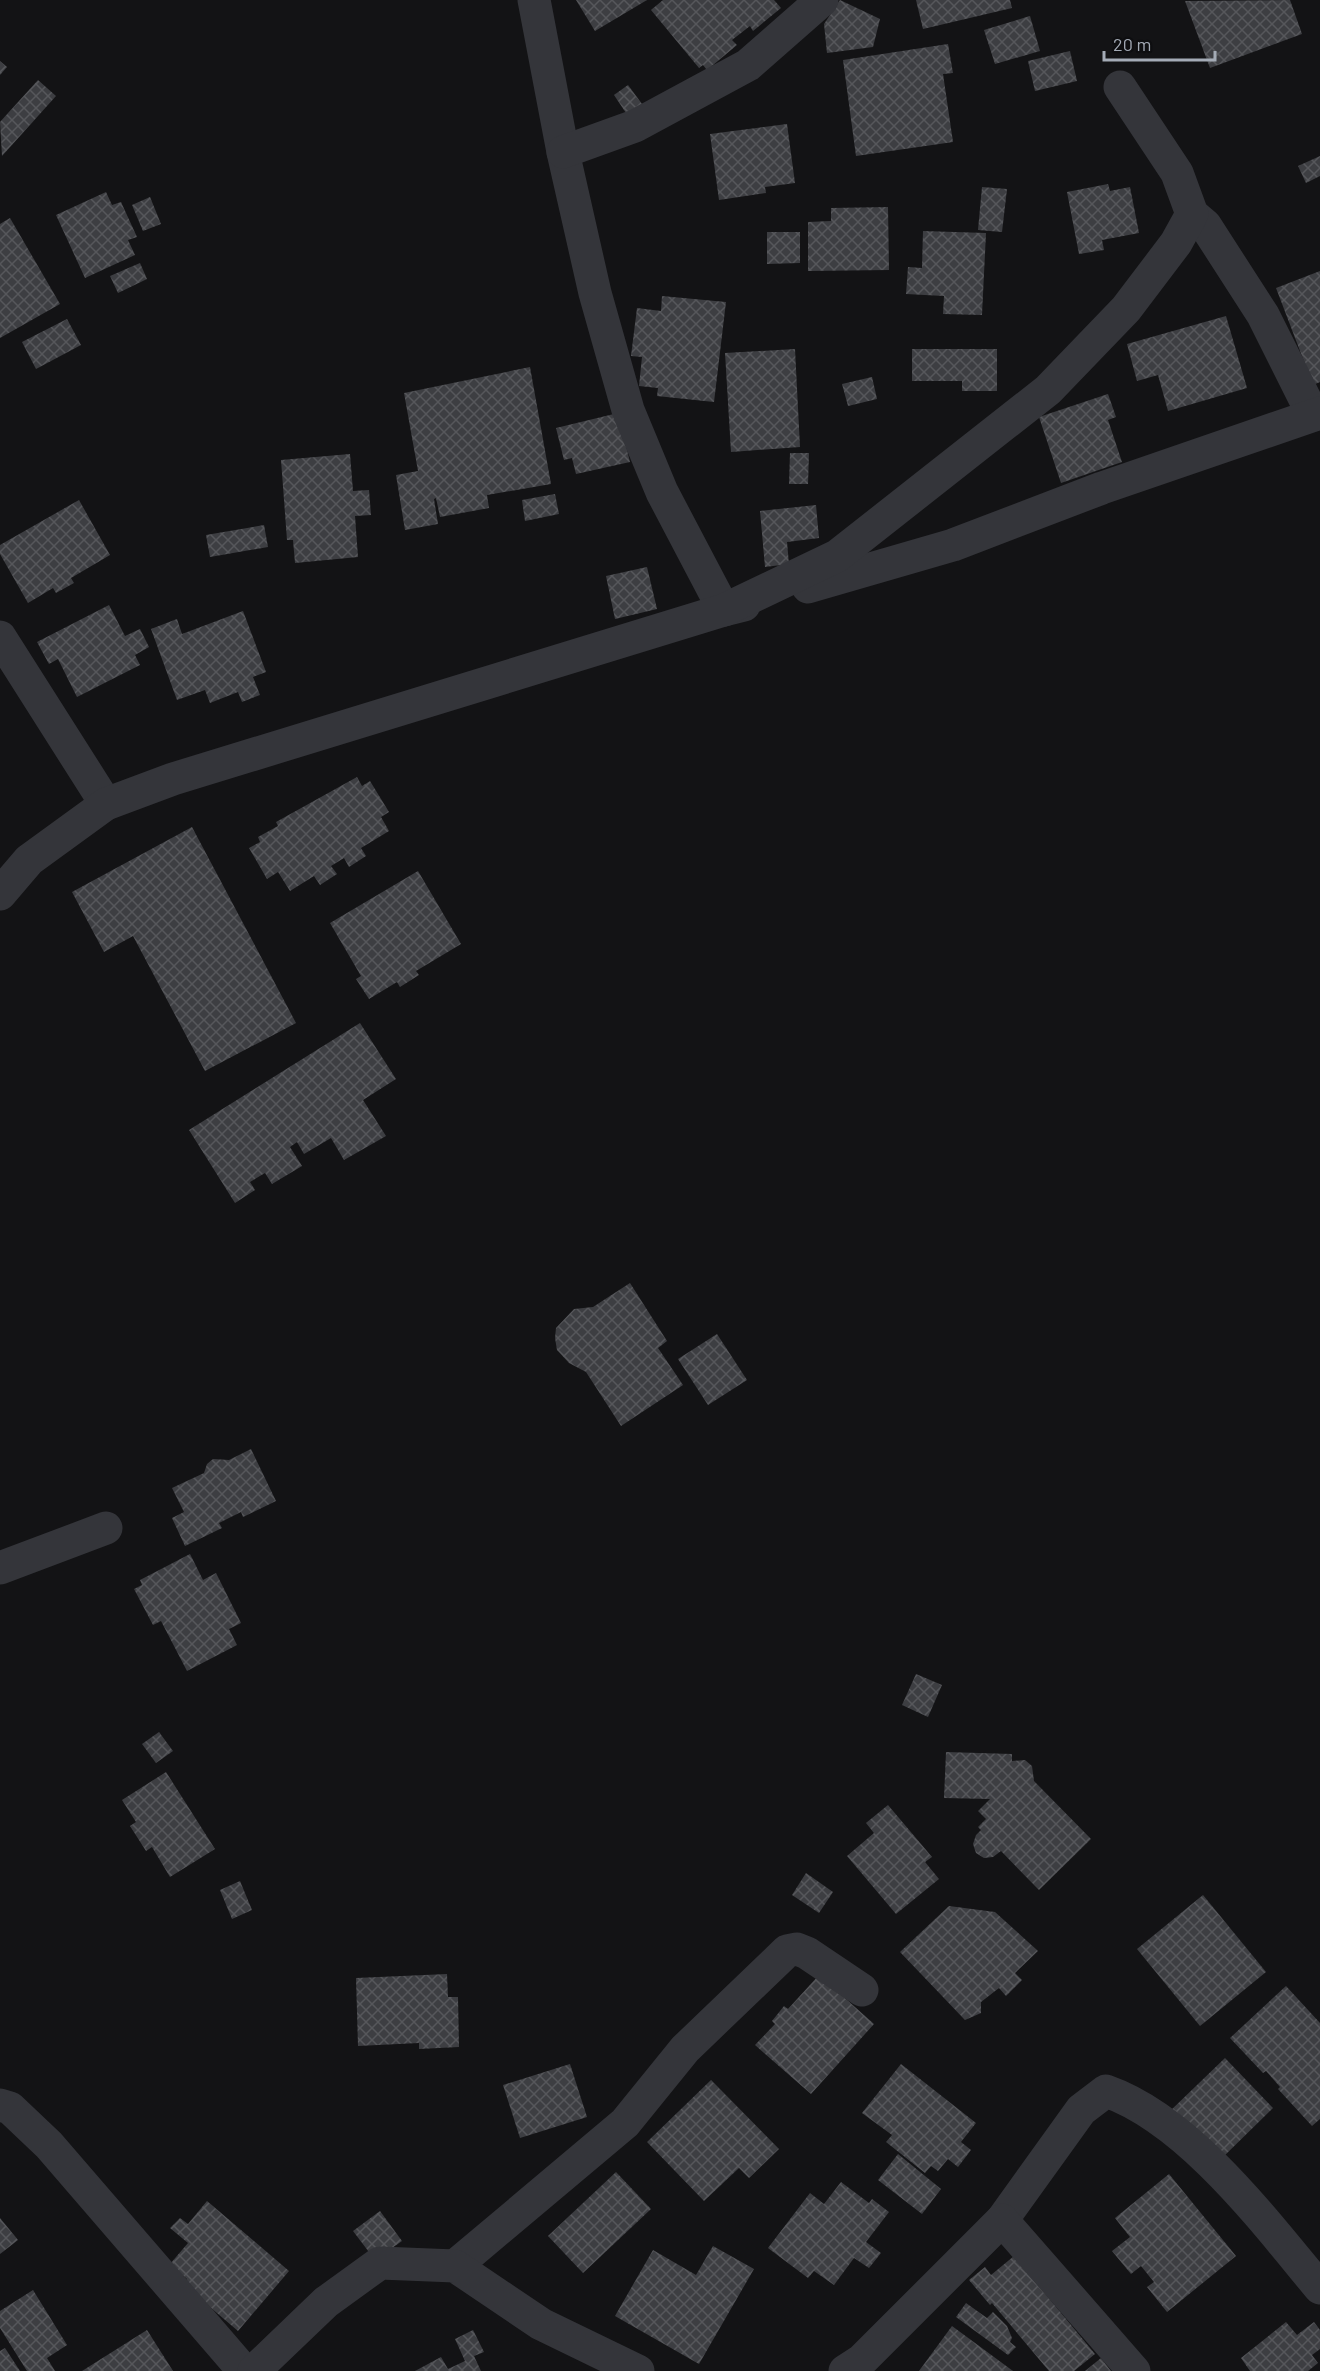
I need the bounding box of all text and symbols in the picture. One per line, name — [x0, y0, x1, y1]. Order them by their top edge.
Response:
scale bar — [1104, 24, 1215, 62]
text: 20 m — [1113, 33, 1151, 55]

